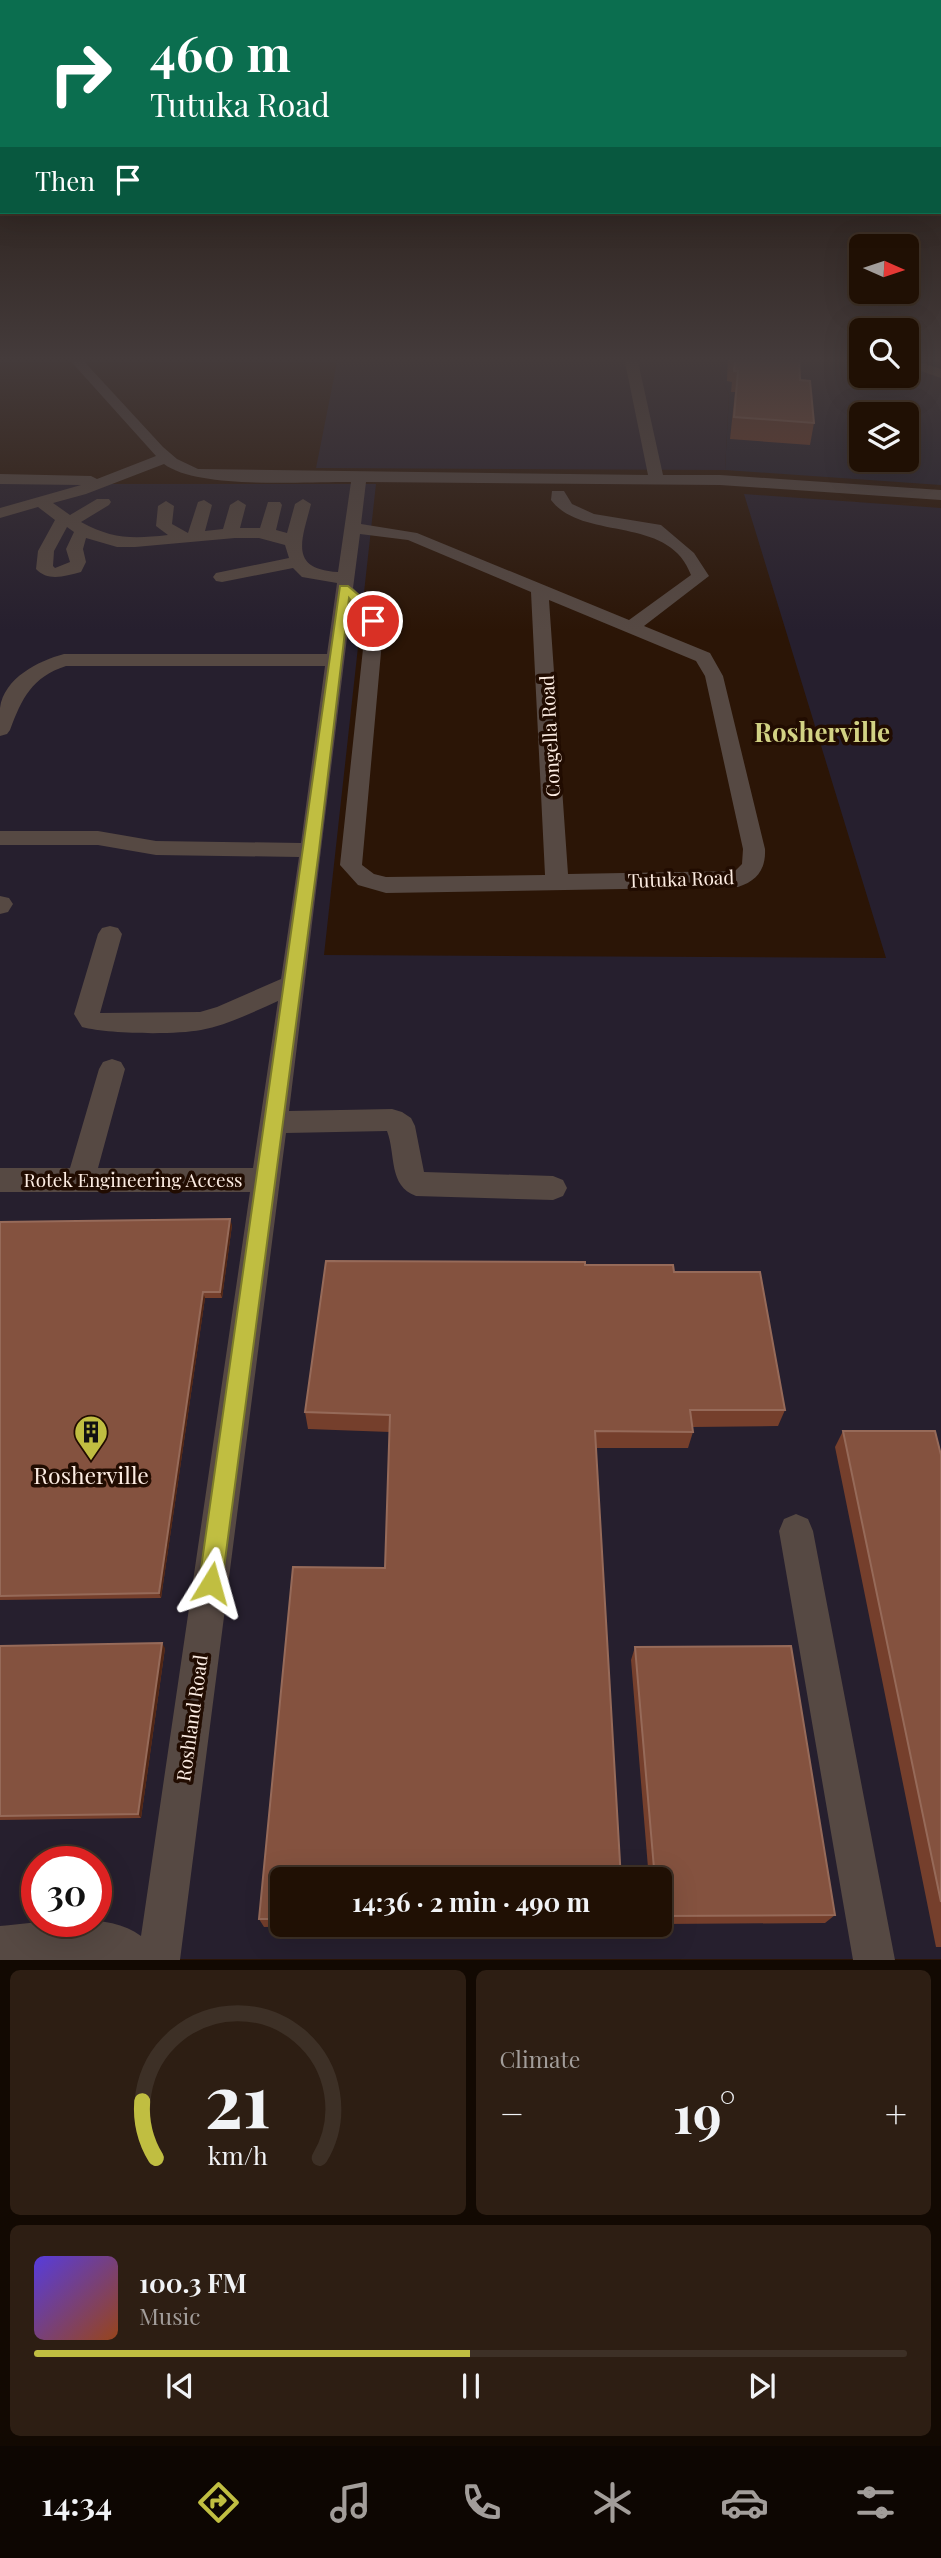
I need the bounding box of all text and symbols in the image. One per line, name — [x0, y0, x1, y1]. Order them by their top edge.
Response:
text: 460 m — [150, 19, 291, 84]
icon: right — [35, 28, 126, 119]
text: Tutuka Road — [150, 82, 330, 125]
icon: arrive — [109, 161, 147, 199]
text: Then — [35, 163, 95, 198]
north arrow — [849, 234, 919, 304]
map controls — [849, 234, 919, 472]
button: search — [849, 318, 919, 388]
button: layers — [849, 402, 919, 472]
pin — [343, 591, 403, 651]
icon: arrive — [354, 602, 392, 640]
street label: Congella Road — [533, 674, 565, 798]
district label: Rosherville — [754, 714, 890, 749]
street label: Tutuka Road — [627, 863, 735, 893]
street label: Rotek Engineering Access — [23, 1166, 243, 1192]
building icon: Rosherville — [72, 1413, 110, 1462]
place label: Rosherville — [33, 1459, 149, 1490]
position arrow — [174, 1546, 248, 1620]
street label: Roshland Road — [169, 1653, 213, 1783]
speed limit sign: 30 — [21, 1846, 112, 1937]
text: 14:36 · 2 min · 490 m — [352, 1884, 590, 1919]
text: Climate — [500, 2043, 580, 2074]
text: 21 — [205, 2050, 271, 2147]
text: 19° — [673, 2078, 736, 2147]
text: − — [500, 2087, 524, 2138]
text: + — [885, 2087, 907, 2138]
text: km/h — [208, 2138, 268, 2171]
text: 100.3 FM — [139, 2265, 247, 2300]
text: Music — [139, 2300, 200, 2331]
icon: previous — [161, 2367, 199, 2405]
icon: pause — [452, 2367, 490, 2405]
icon: next — [743, 2367, 781, 2405]
icon: directions — [194, 2478, 243, 2527]
icon: music — [326, 2478, 375, 2527]
icon: phone — [457, 2478, 506, 2527]
icon: climate — [588, 2478, 637, 2527]
icon: car — [720, 2478, 769, 2527]
icon: filters — [851, 2478, 900, 2527]
text: 14:34 — [41, 2481, 112, 2524]

